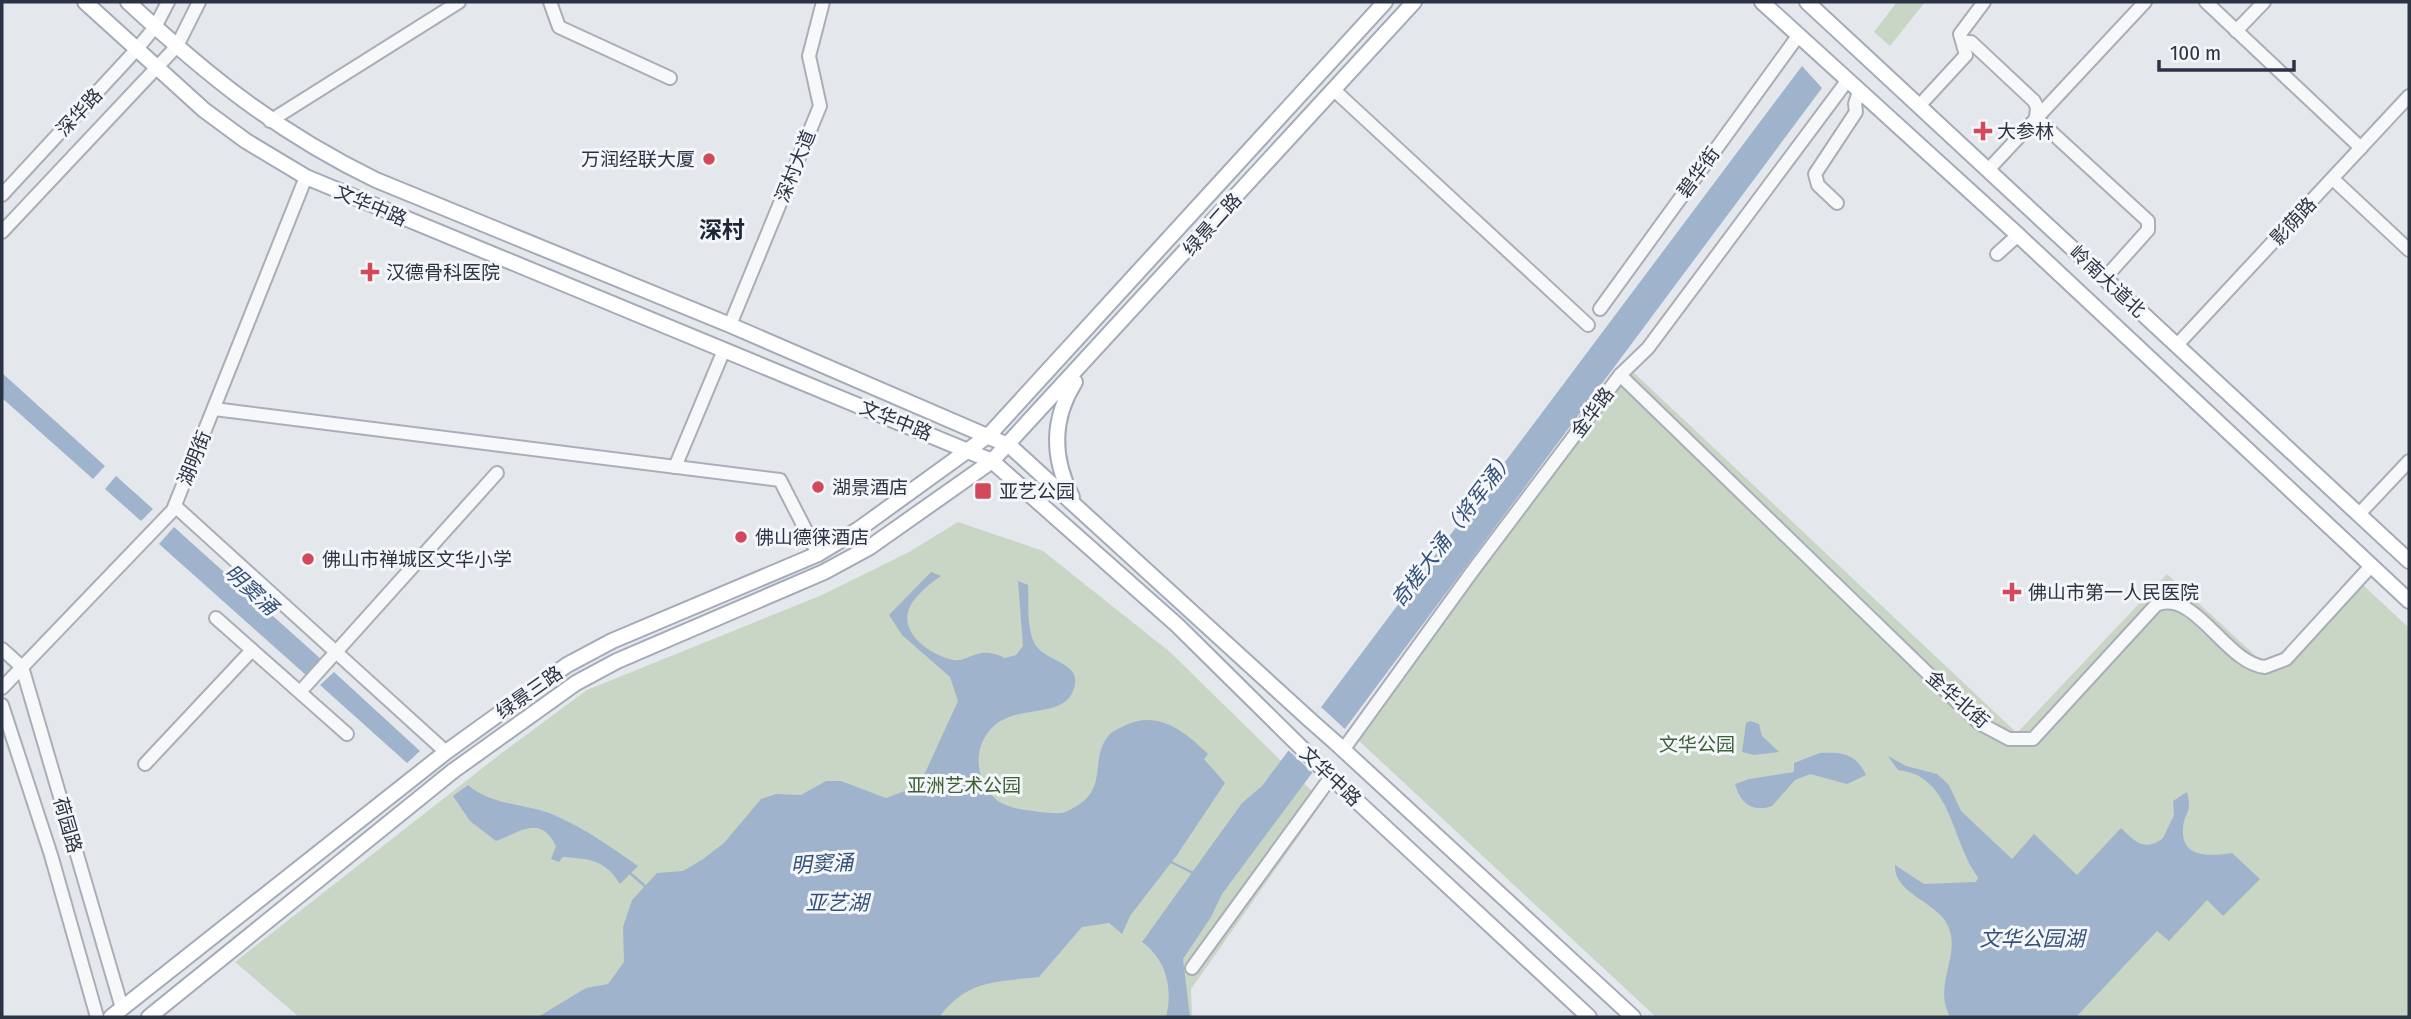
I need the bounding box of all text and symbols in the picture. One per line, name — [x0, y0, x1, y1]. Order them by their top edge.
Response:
scale bar — [2159, 28, 2294, 72]
text: 100 m — [2170, 40, 2221, 66]
street label: 深华路 — [52, 84, 107, 141]
place label: 大参林 — [1997, 120, 2054, 143]
marker: 大参林 — [1975, 123, 1991, 139]
street label: 深村大道 — [771, 127, 820, 206]
street label: 碧华街 — [1672, 142, 1724, 202]
place label: 万润经联大厦 — [581, 148, 695, 171]
marker: 万润经联大厦 — [701, 151, 717, 167]
street label: 文华中路 — [331, 180, 410, 231]
street label: 绿景二路 — [1178, 188, 1246, 260]
street label: 影荫路 — [2266, 193, 2321, 250]
district label: 深村 — [699, 216, 745, 244]
street label: 岭南大道北 — [2065, 241, 2150, 322]
place label: 汉德骨科医院 — [386, 261, 500, 284]
marker: 汉德骨科医院 — [360, 262, 380, 282]
street label: 金华路 — [1566, 383, 1619, 442]
street label: 文华中路 — [856, 396, 935, 445]
street label: 湖明街 — [173, 427, 216, 489]
water label: 奇槎大涌（将军涌） — [1386, 446, 1520, 612]
place label: 湖景酒店 — [832, 476, 908, 499]
marker: 湖景酒店 — [810, 479, 826, 495]
place label: 亚艺公园 — [999, 480, 1075, 503]
marker: 亚艺公园 — [973, 481, 993, 501]
place label: 佛山德徕酒店 — [755, 526, 869, 549]
marker: 佛山德徕酒店 — [733, 529, 749, 545]
place label: 佛山市禅城区文华小学 — [322, 548, 512, 571]
marker: 佛山市禅城区文华小学 — [300, 551, 316, 567]
water label: 明窦涌 — [219, 559, 285, 622]
place label: 佛山市第一人民医院 — [2028, 581, 2199, 604]
marker: 佛山市第一人民医院 — [2002, 582, 2022, 602]
street label: 绿景三路 — [492, 661, 567, 724]
street label: 金华北街 — [1921, 666, 1994, 733]
park label: 文华公园 — [1659, 733, 1735, 756]
street label: 文华中路 — [1295, 742, 1366, 811]
park label: 亚洲艺术公园 — [907, 774, 1021, 797]
street label: 荷园路 — [49, 795, 86, 856]
water label: 明窦涌 — [790, 849, 856, 879]
water label: 亚艺湖 — [806, 890, 871, 916]
water label: 文华公园湖 — [1980, 926, 2087, 952]

